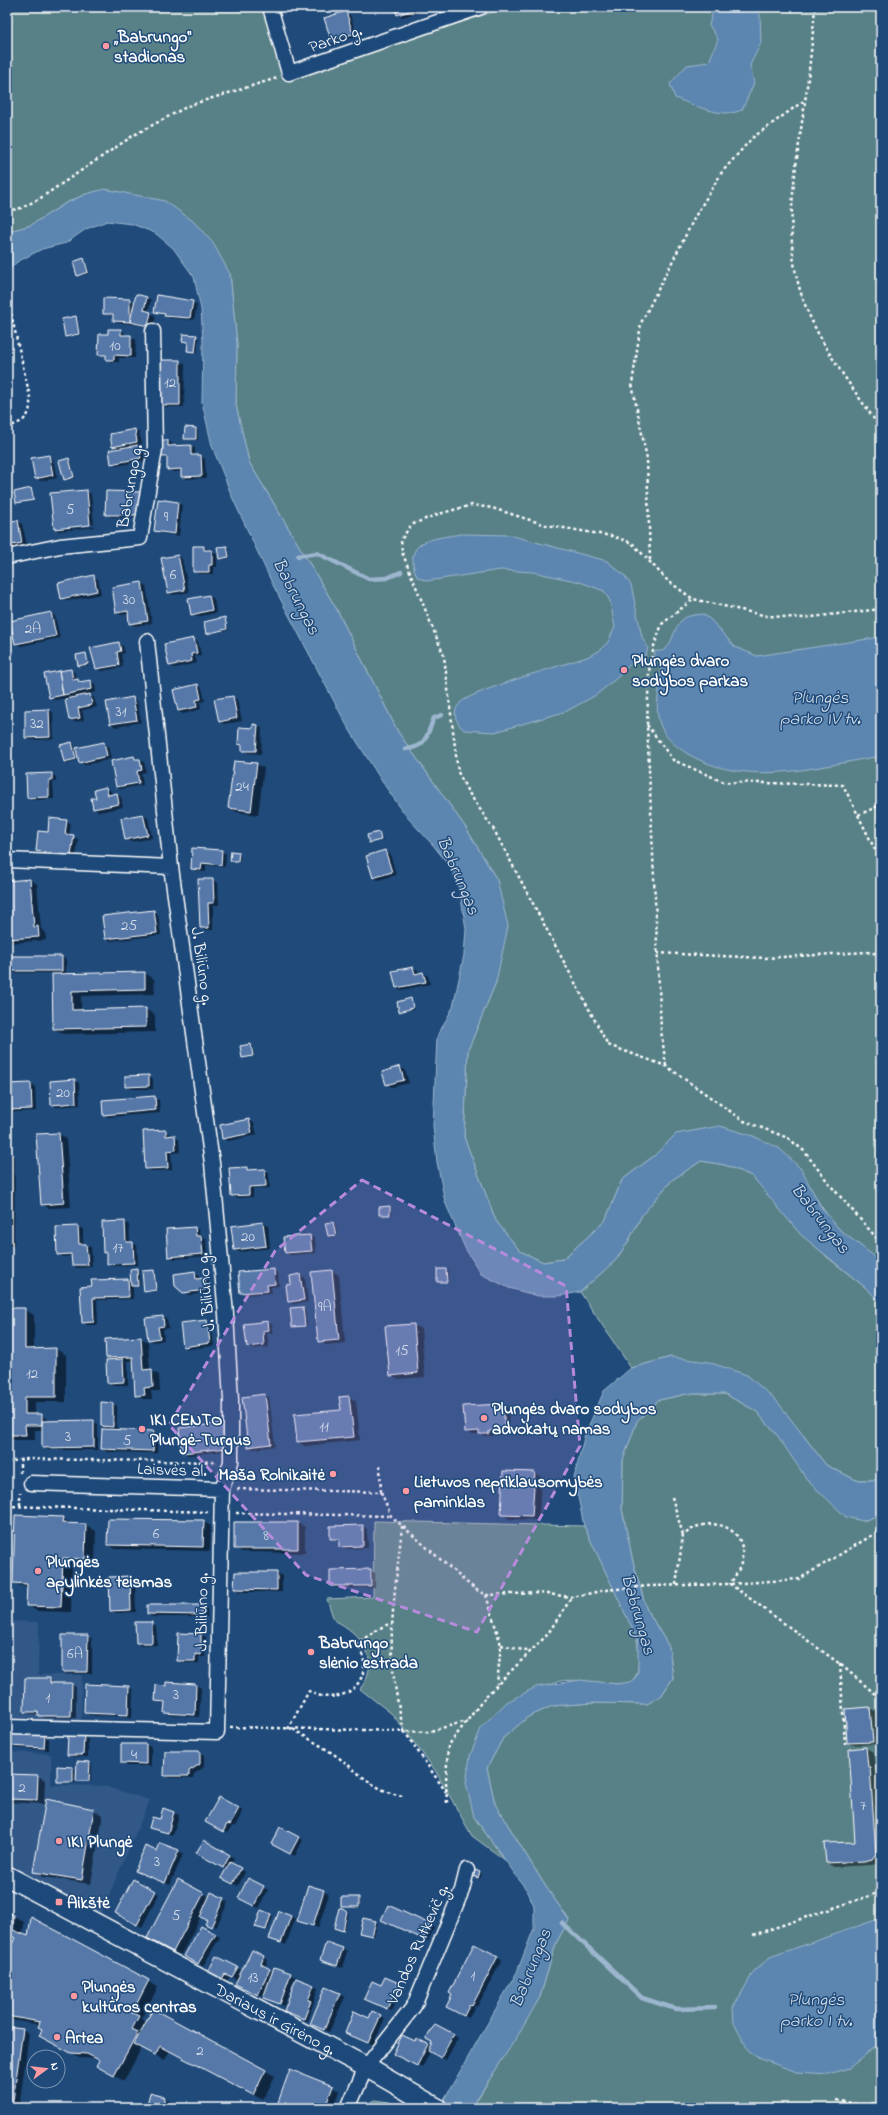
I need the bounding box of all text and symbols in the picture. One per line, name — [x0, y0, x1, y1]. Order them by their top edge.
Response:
street label: Parko g. — [305, 18, 367, 62]
place label: „Babrungo“ stadionas — [113, 25, 191, 70]
marker: „Babrungo“ stadionas — [101, 41, 111, 51]
house number: 10 — [109, 335, 121, 357]
house number: 12 — [164, 372, 177, 394]
street label: Babrungo g. — [111, 442, 152, 532]
house number: 5 — [66, 499, 75, 521]
house number: 9 — [164, 506, 169, 528]
water label: Babrungas — [265, 554, 326, 641]
house number: 6 — [170, 564, 177, 586]
house number: 30 — [123, 589, 136, 611]
house number: 2A — [25, 618, 41, 640]
place label: Plungės dvaro sodybos parkas — [632, 649, 749, 696]
marker: Plungės dvaro sodybos parkas — [619, 665, 629, 675]
water label: Plungės parko IV tv. — [780, 686, 861, 733]
house number: 31 — [116, 701, 127, 723]
house number: 32 — [30, 713, 44, 735]
house number: 24 — [235, 776, 249, 798]
water label: Babrungas — [429, 832, 486, 920]
house number: 25 — [121, 915, 137, 937]
street label: J. Biliūno g. — [182, 926, 219, 1008]
house number: 20 — [56, 1082, 70, 1104]
water label: Babrungas — [784, 1179, 856, 1261]
house number: 20 — [241, 1226, 255, 1248]
house number: 17 — [113, 1237, 123, 1259]
street label: J. Biliūno g. — [191, 1251, 224, 1332]
house number: 9A — [318, 1296, 332, 1318]
house number: 15 — [395, 1340, 409, 1362]
house number: 12 — [26, 1363, 39, 1385]
place label: Plungės dvaro sodybos advokatų namas — [492, 1397, 657, 1442]
place label: IKI CENTO Plungė-Turgus — [150, 1408, 251, 1455]
marker: Plungės dvaro sodybos advokatų namas — [479, 1413, 489, 1423]
house number: 11 — [319, 1416, 329, 1438]
marker: IKI CENTO Plungė-Turgus — [137, 1424, 147, 1434]
house number: 3 — [65, 1426, 71, 1448]
house number: 5 — [123, 1430, 132, 1452]
street label: Laisvės al. — [137, 1457, 208, 1484]
place label: Maša Rolnikaitė — [218, 1463, 326, 1488]
marker: Maša Rolnikaitė — [328, 1469, 338, 1479]
place label: Lietuvos nepriklausomybės paminklas — [414, 1470, 603, 1515]
marker: Lietuvos nepriklausomybės paminklas — [401, 1486, 411, 1496]
house number: 6 — [153, 1523, 160, 1545]
house number: 8 — [263, 1525, 269, 1547]
place label: Plungės apylinkės teismas — [46, 1550, 173, 1597]
marker: Plungės apylinkės teismas — [33, 1566, 43, 1576]
water label: Babrungas — [613, 1571, 661, 1659]
street label: J. Biliūno g. — [189, 1572, 218, 1652]
place label: Babrungo slėnio estrada — [318, 1631, 418, 1676]
house number: 6A — [67, 1643, 83, 1665]
marker: Babrungo slėnio estrada — [306, 1647, 316, 1657]
house number: 3 — [173, 1684, 179, 1706]
house number: 1 — [46, 1687, 51, 1709]
house number: 4 — [131, 1744, 137, 1766]
house number: 2 — [18, 1777, 26, 1799]
house number: 7 — [860, 1795, 866, 1817]
place label: IKI Plungė — [67, 1830, 134, 1857]
marker: IKI Plungė — [54, 1836, 64, 1846]
house number: 3 — [154, 1851, 160, 1873]
street label: Vandos Rutkevič g. — [380, 1880, 458, 2010]
place label: Aikštė — [67, 1891, 111, 1916]
marker: Aikštė — [54, 1897, 64, 1907]
house number: 5 — [172, 1905, 181, 1927]
water label: Babrungas — [504, 1925, 560, 2012]
house number: 1 — [471, 1965, 476, 1987]
house number: 13 — [248, 1967, 258, 1989]
place label: Plungės kultūros centras — [82, 1975, 197, 2020]
street label: Dariaus ir Girėno g. — [209, 1977, 340, 2063]
water label: Plungės parko I tv. — [780, 1988, 852, 2035]
marker: Plungės kultūros centras — [69, 1991, 79, 2001]
place label: Artea — [65, 2026, 103, 2051]
marker: Artea — [52, 2032, 62, 2042]
house number: 2 — [196, 2040, 204, 2062]
north arrow — [26, 2049, 66, 2089]
text: N — [46, 2061, 63, 2072]

